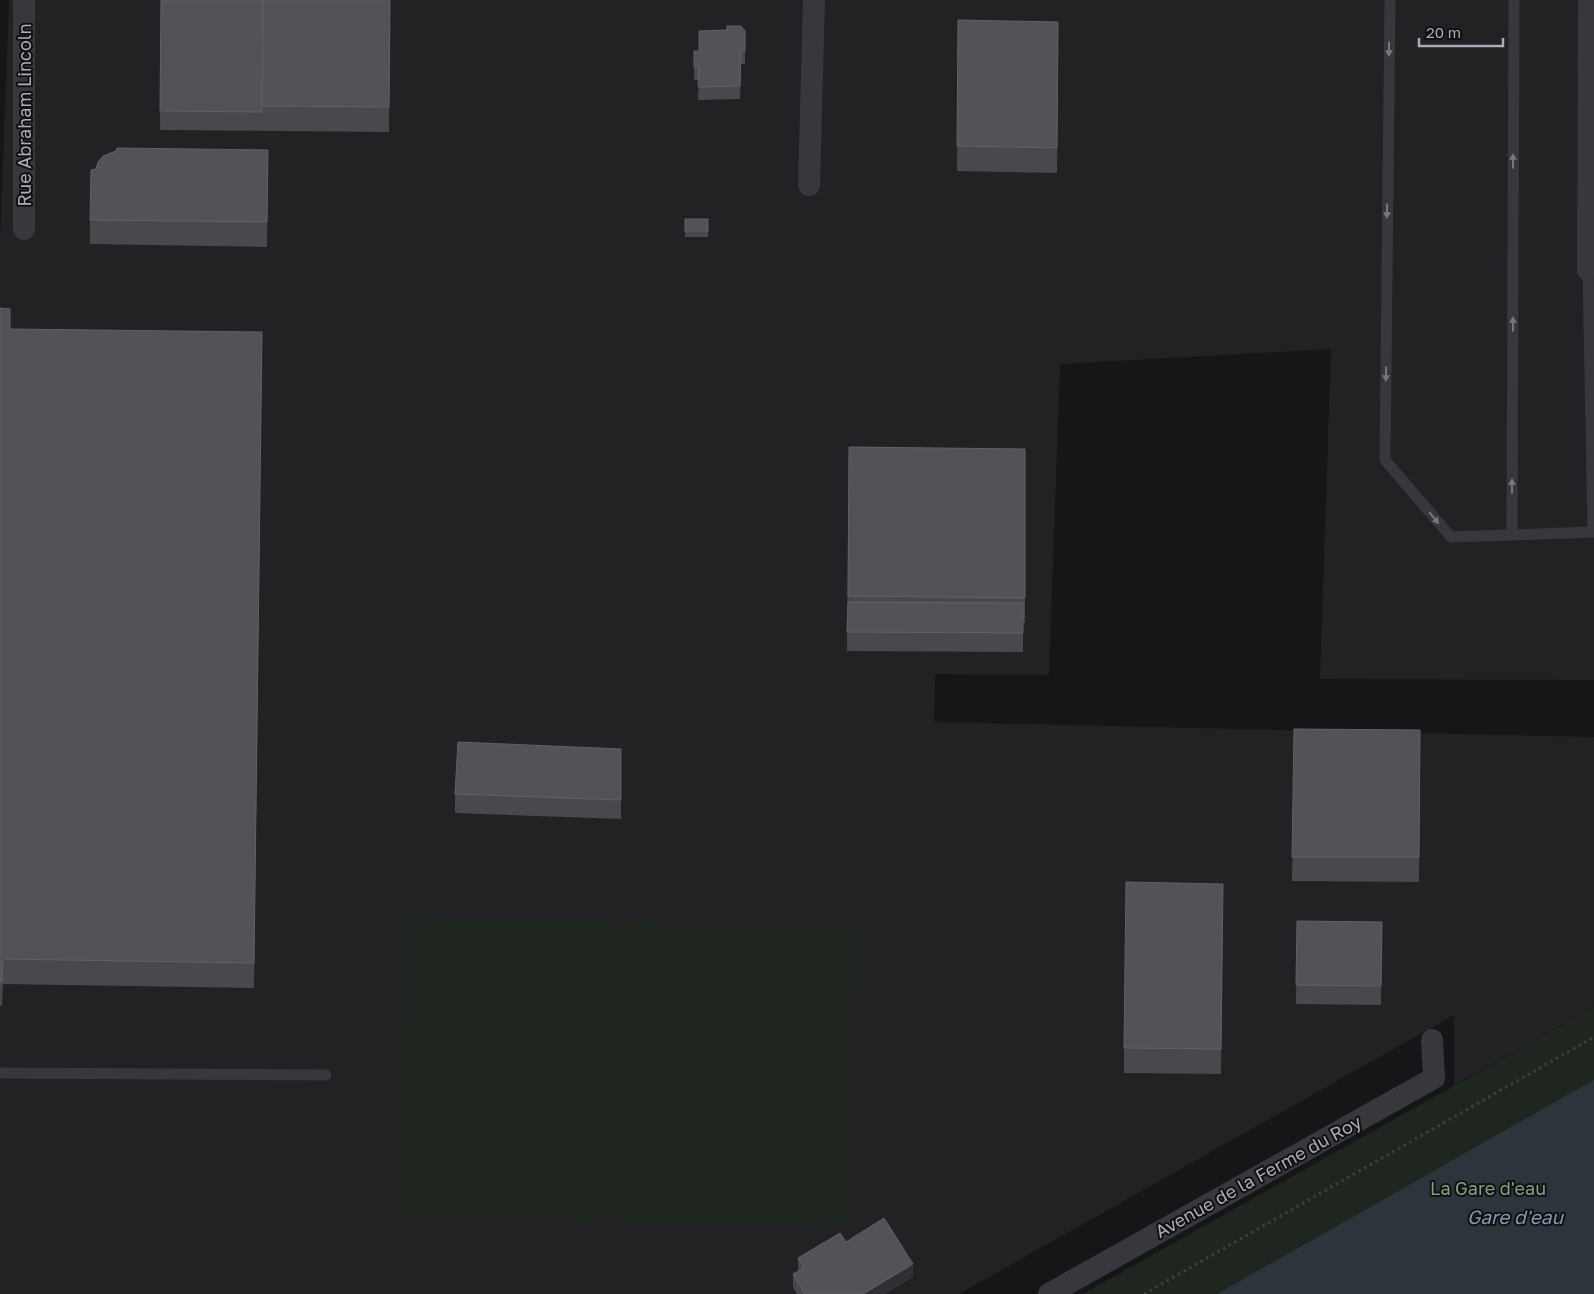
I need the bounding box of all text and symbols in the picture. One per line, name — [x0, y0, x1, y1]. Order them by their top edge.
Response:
scale bar — [1419, 15, 1503, 47]
street label: Rue Abraham Lincoln — [13, 23, 35, 207]
text: 20 m — [1426, 23, 1461, 41]
one-way arrow — [1385, 41, 1393, 57]
one-way arrow — [1509, 153, 1517, 169]
one-way arrow — [1383, 203, 1391, 219]
one-way arrow — [1509, 315, 1517, 331]
one-way arrow — [1382, 366, 1390, 382]
one-way arrow — [1508, 478, 1516, 494]
one-way arrow — [1429, 511, 1440, 524]
street label: Avenue de la Ferme du Roy — [1151, 1110, 1365, 1242]
park label: La Gare d'eau — [1430, 1177, 1546, 1199]
water label: Gare d'eau — [1467, 1205, 1565, 1228]

